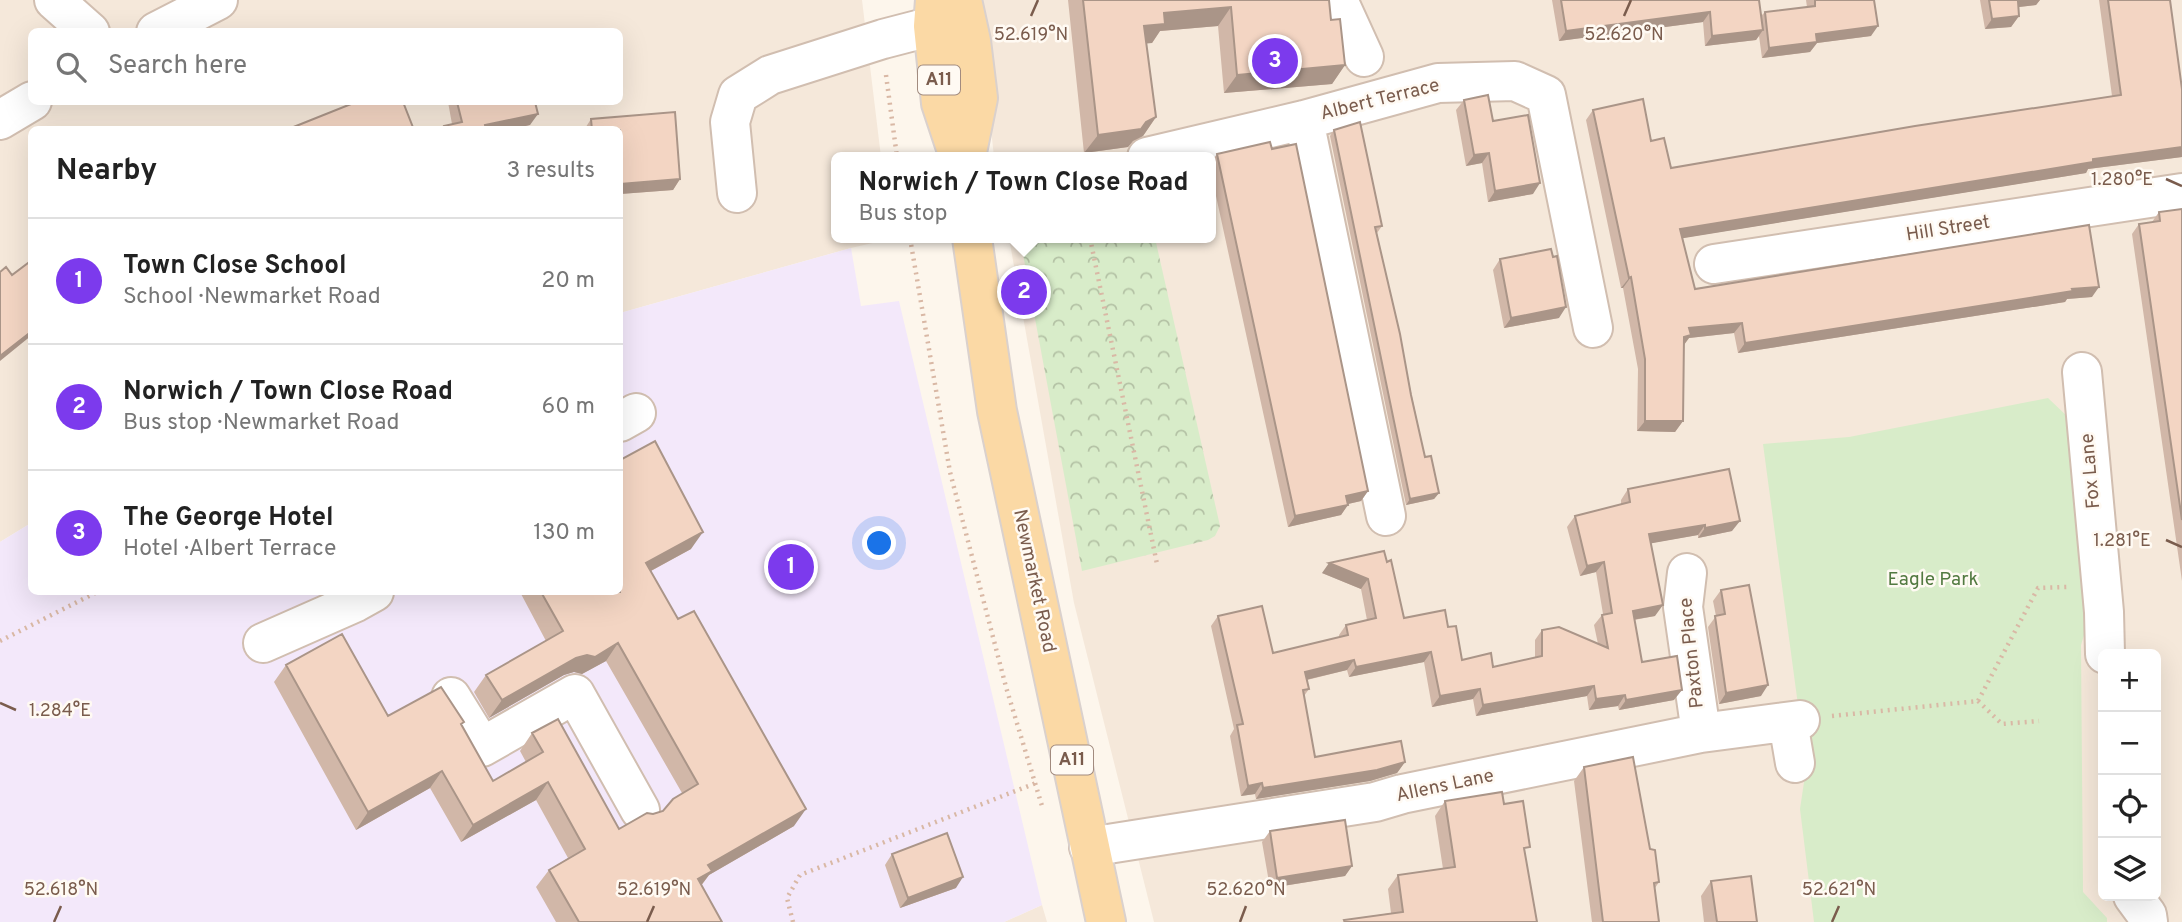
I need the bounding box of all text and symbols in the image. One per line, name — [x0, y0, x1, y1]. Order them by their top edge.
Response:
text: 52.619°N — [994, 24, 1068, 47]
text: 52.620°N — [1584, 24, 1664, 47]
search box — [28, 28, 623, 105]
pin: 3 — [1252, 35, 1298, 87]
icon: search — [52, 48, 90, 86]
text: Search here — [108, 50, 247, 83]
road number: A11 — [918, 66, 960, 94]
street label: Albert Terrace — [1318, 74, 1442, 126]
popup — [831, 152, 1216, 243]
text: Nearby — [56, 153, 157, 190]
text: 3 results — [506, 157, 595, 186]
text: Norwich / Town Close Road — [859, 167, 1188, 200]
text: 1.280°E — [2091, 169, 2153, 192]
text: Bus stop — [859, 200, 948, 229]
street label: Hill Street — [1904, 211, 1992, 247]
text: Town Close School — [123, 250, 347, 283]
pin: 2 — [1001, 266, 1047, 318]
text: 1 — [74, 267, 84, 296]
text: 20 m — [541, 267, 595, 296]
text: School · Newmarket Road — [123, 283, 381, 312]
text: Norwich / Town Close Road — [123, 376, 453, 409]
text: 2 — [72, 393, 86, 422]
text: 60 m — [542, 393, 595, 422]
text: Bus stop · Newmarket Road — [123, 409, 400, 438]
street label: Fox Lane — [2076, 432, 2106, 510]
text: The George Hotel — [123, 502, 334, 535]
street label: Newmarket Road — [1007, 507, 1061, 655]
text: 3 — [72, 519, 86, 548]
text: 130 m — [533, 519, 595, 548]
your location — [862, 526, 896, 560]
text: 1.281°E — [2093, 530, 2151, 553]
text: Hotel · Albert Terrace — [123, 535, 336, 564]
pin: 1 — [768, 541, 814, 593]
park label: Eagle Park — [1887, 568, 1979, 592]
street label: Paxton Place — [1674, 596, 1710, 710]
map controls — [2098, 649, 2161, 901]
button: + — [2098, 649, 2161, 712]
text: 1.284°E — [29, 700, 91, 723]
button: − — [2098, 712, 2161, 775]
road number: A11 — [1051, 746, 1093, 774]
street label: Allens Lane — [1394, 764, 1496, 808]
button: locate — [2098, 775, 2161, 838]
button: layers — [2098, 838, 2161, 901]
text: 52.618°N — [24, 879, 98, 902]
text: 52.619°N — [617, 879, 691, 902]
text: 52.620°N — [1206, 879, 1286, 902]
text: 52.621°N — [1802, 879, 1876, 902]

